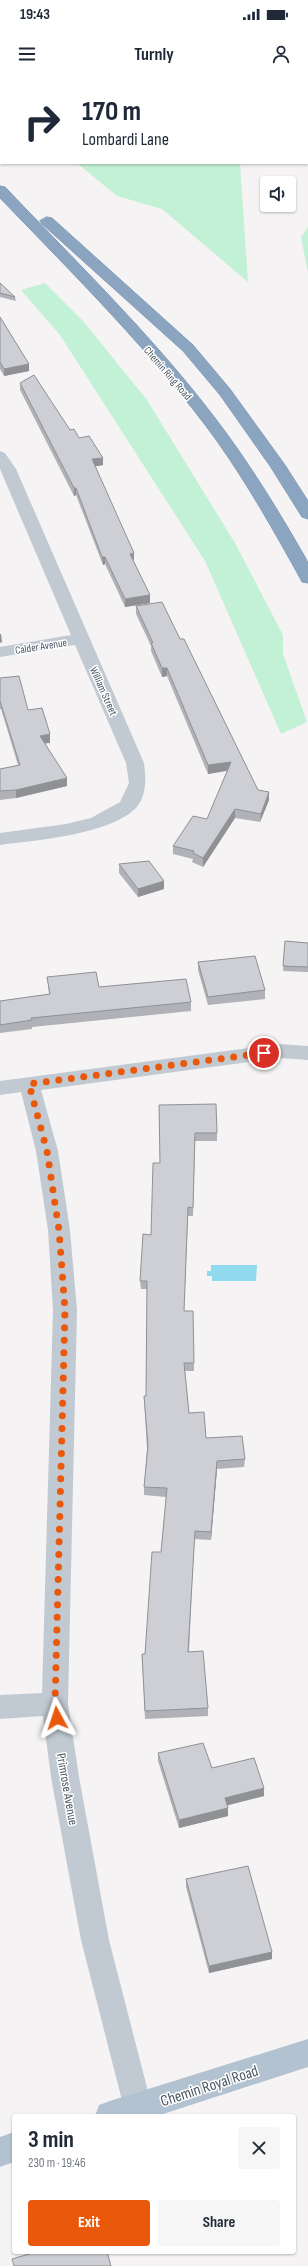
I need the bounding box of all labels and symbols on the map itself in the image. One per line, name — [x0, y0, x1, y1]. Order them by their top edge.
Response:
street label: Chemin Ring Road — [141, 344, 195, 403]
street label: Calder Avenue — [14, 636, 68, 657]
street label: William Street — [87, 665, 120, 718]
pin — [247, 1036, 281, 1070]
position arrow — [36, 1697, 78, 1739]
street label: Primrose Avenue — [53, 1752, 81, 1826]
street label: Chemin Royal Road — [158, 2062, 261, 2111]

